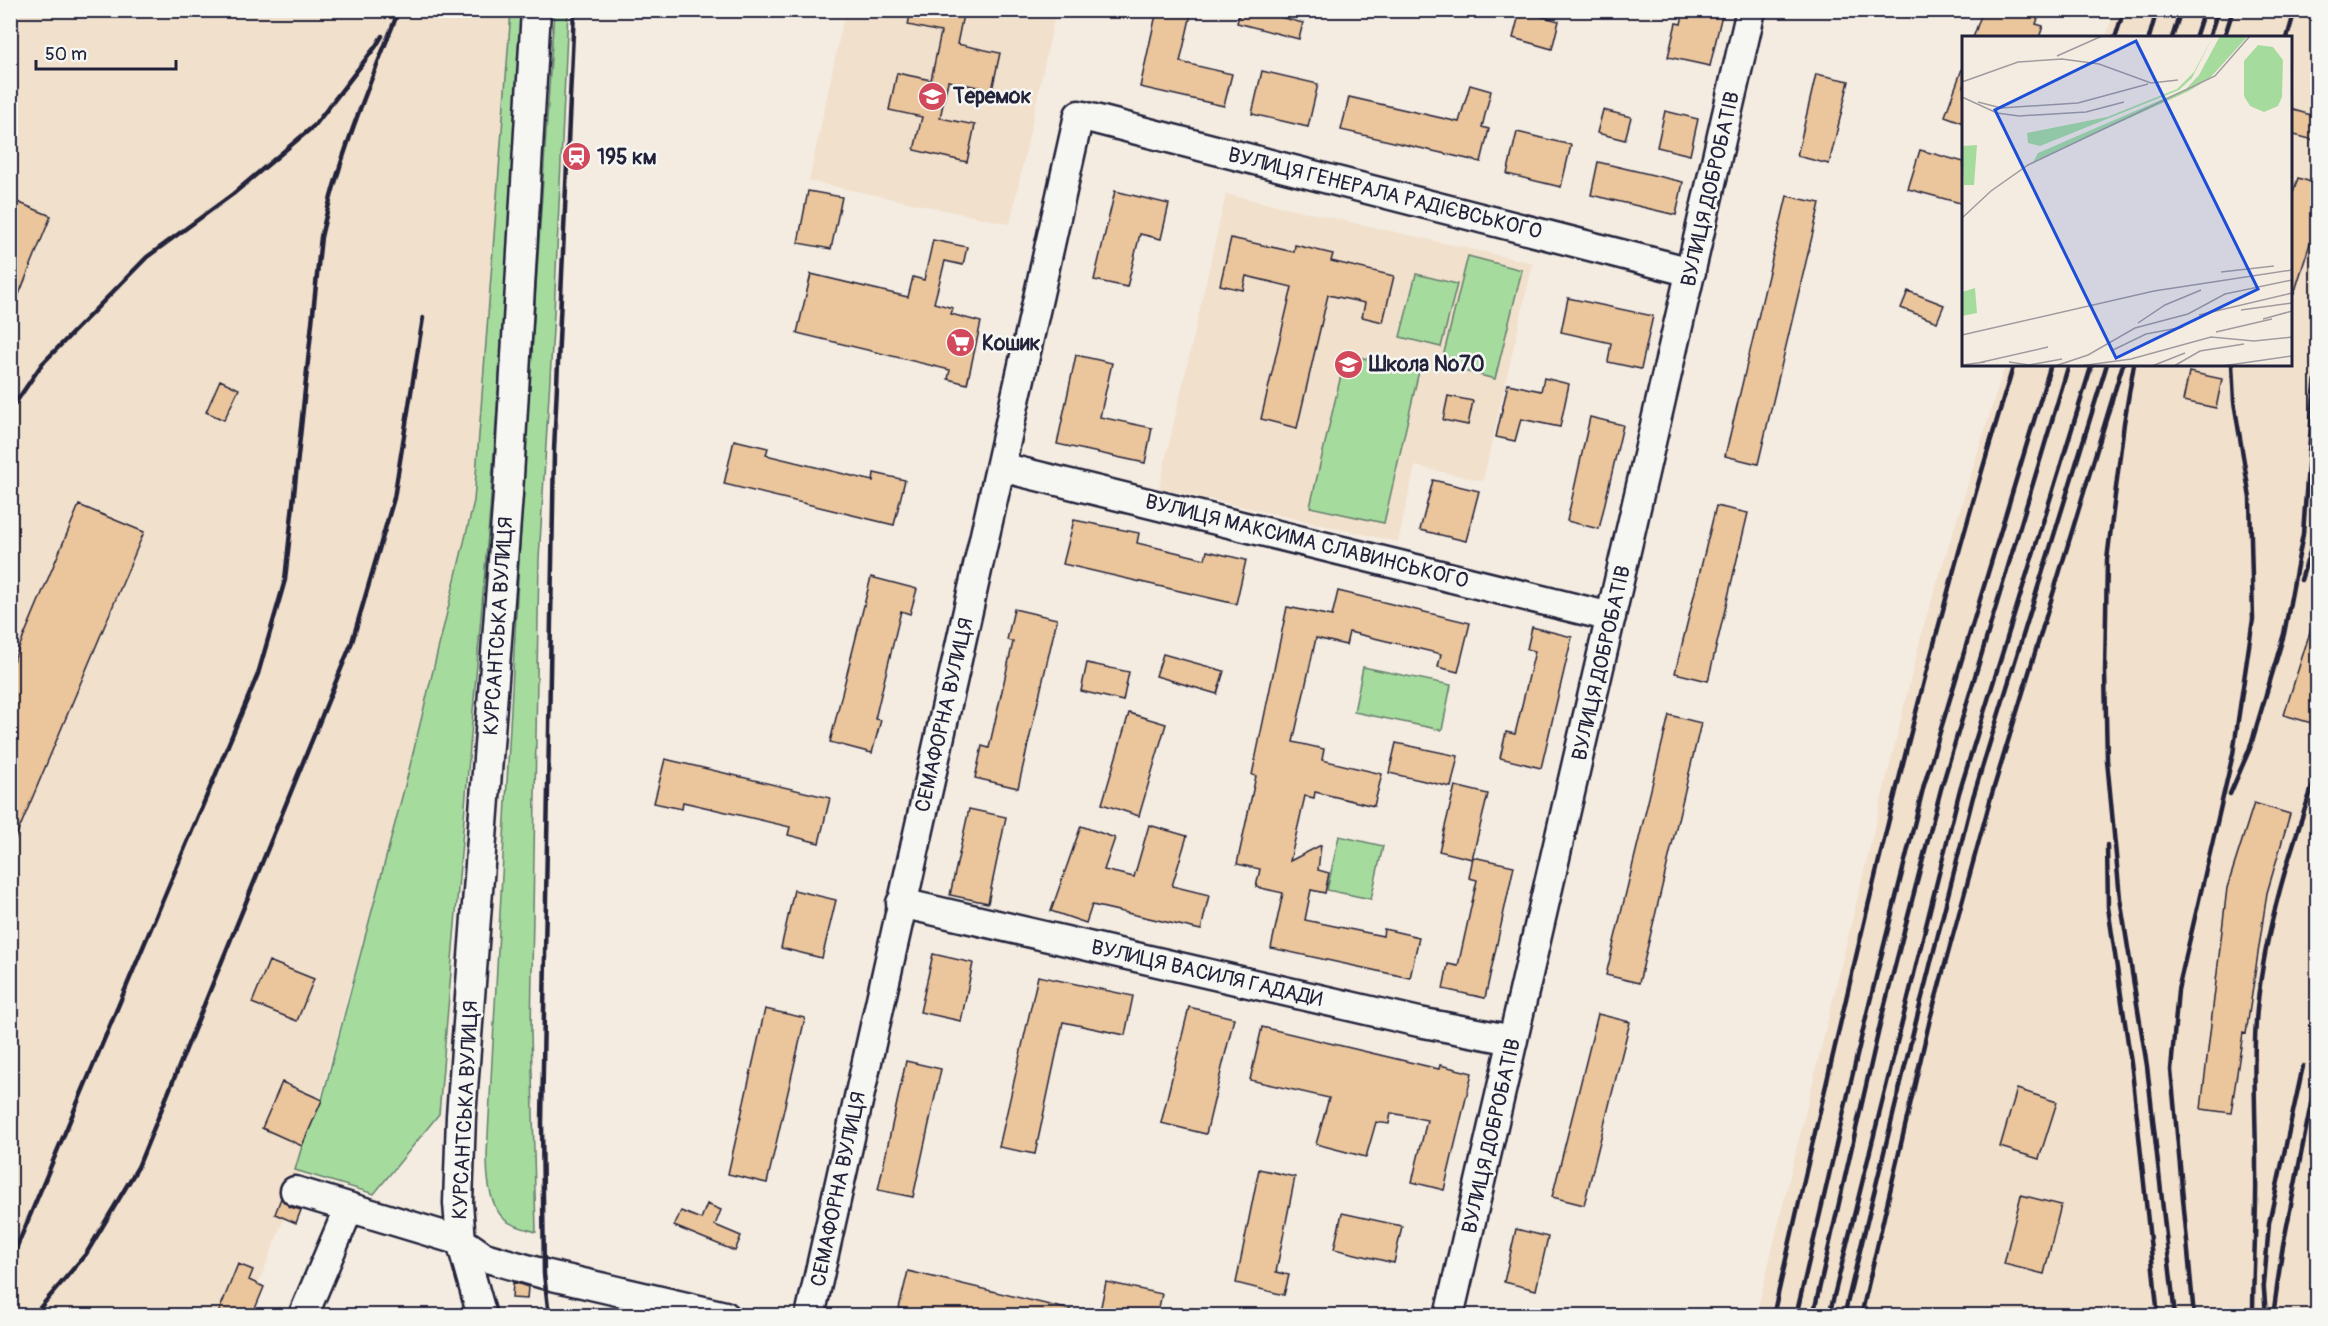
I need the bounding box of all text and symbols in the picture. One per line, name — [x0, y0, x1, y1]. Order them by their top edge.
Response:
scale bar — [36, 33, 176, 71]
inset map — [1962, 36, 2292, 366]
text: 50 m — [45, 43, 87, 66]
school or university icon: Теремок — [916, 80, 948, 112]
place label: Теремок — [952, 83, 1031, 110]
street label: ВУЛИЦЯ ДОБРОБАТІВ — [1675, 89, 1746, 289]
station icon: 195 км — [560, 141, 592, 173]
street label: ВУЛИЦЯ ГЕНЕРАЛА РАДІЄВСЬКОГО — [1225, 141, 1545, 246]
place label: 195 км — [597, 144, 657, 171]
supermarket icon: Кошик — [945, 327, 977, 359]
place label: Кошик — [982, 330, 1041, 357]
school or university icon: Школа №70 — [1332, 348, 1364, 380]
place label: Школа №70 — [1368, 351, 1485, 378]
street label: ВУЛИЦЯ МАКСИМА СЛАВИНСЬКОГО — [1142, 488, 1471, 595]
street label: КУРСАНТСЬКА ВУЛИЦЯ — [477, 516, 520, 736]
street label: ВУЛИЦЯ ДОБРОБАТІВ — [1566, 563, 1637, 763]
street label: СЕМАФОРНА ВУЛИЦЯ — [909, 615, 980, 815]
street label: ВУЛИЦЯ ВАСИЛЯ ГАДАДИ — [1088, 934, 1325, 1013]
street label: КУРСАНТСЬКА ВУЛИЦЯ — [446, 1000, 485, 1220]
street label: ВУЛИЦЯ ДОБРОБАТІВ — [1456, 1036, 1527, 1236]
street label: СЕМАФОРНА ВУЛИЦЯ — [805, 1089, 872, 1289]

